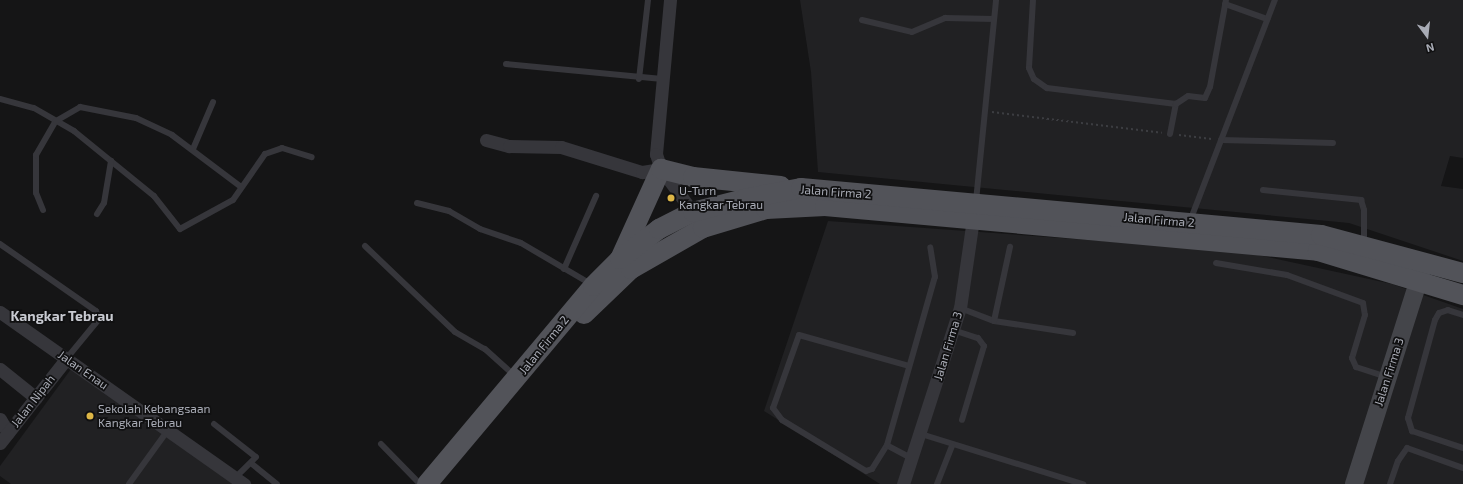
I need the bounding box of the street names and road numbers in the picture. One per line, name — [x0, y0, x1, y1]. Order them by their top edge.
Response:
street label: Jalan Firma 2 — [800, 182, 872, 202]
street label: Jalan Firma 2 — [1123, 210, 1195, 230]
street label: Jalan Firma 3 — [931, 310, 965, 382]
street label: Jalan Firma 2 — [516, 313, 572, 377]
street label: Jalan Firma 3 — [1371, 336, 1407, 408]
street label: Jalan Enau — [55, 348, 111, 392]
street label: Jalan Nipah — [8, 372, 58, 430]

